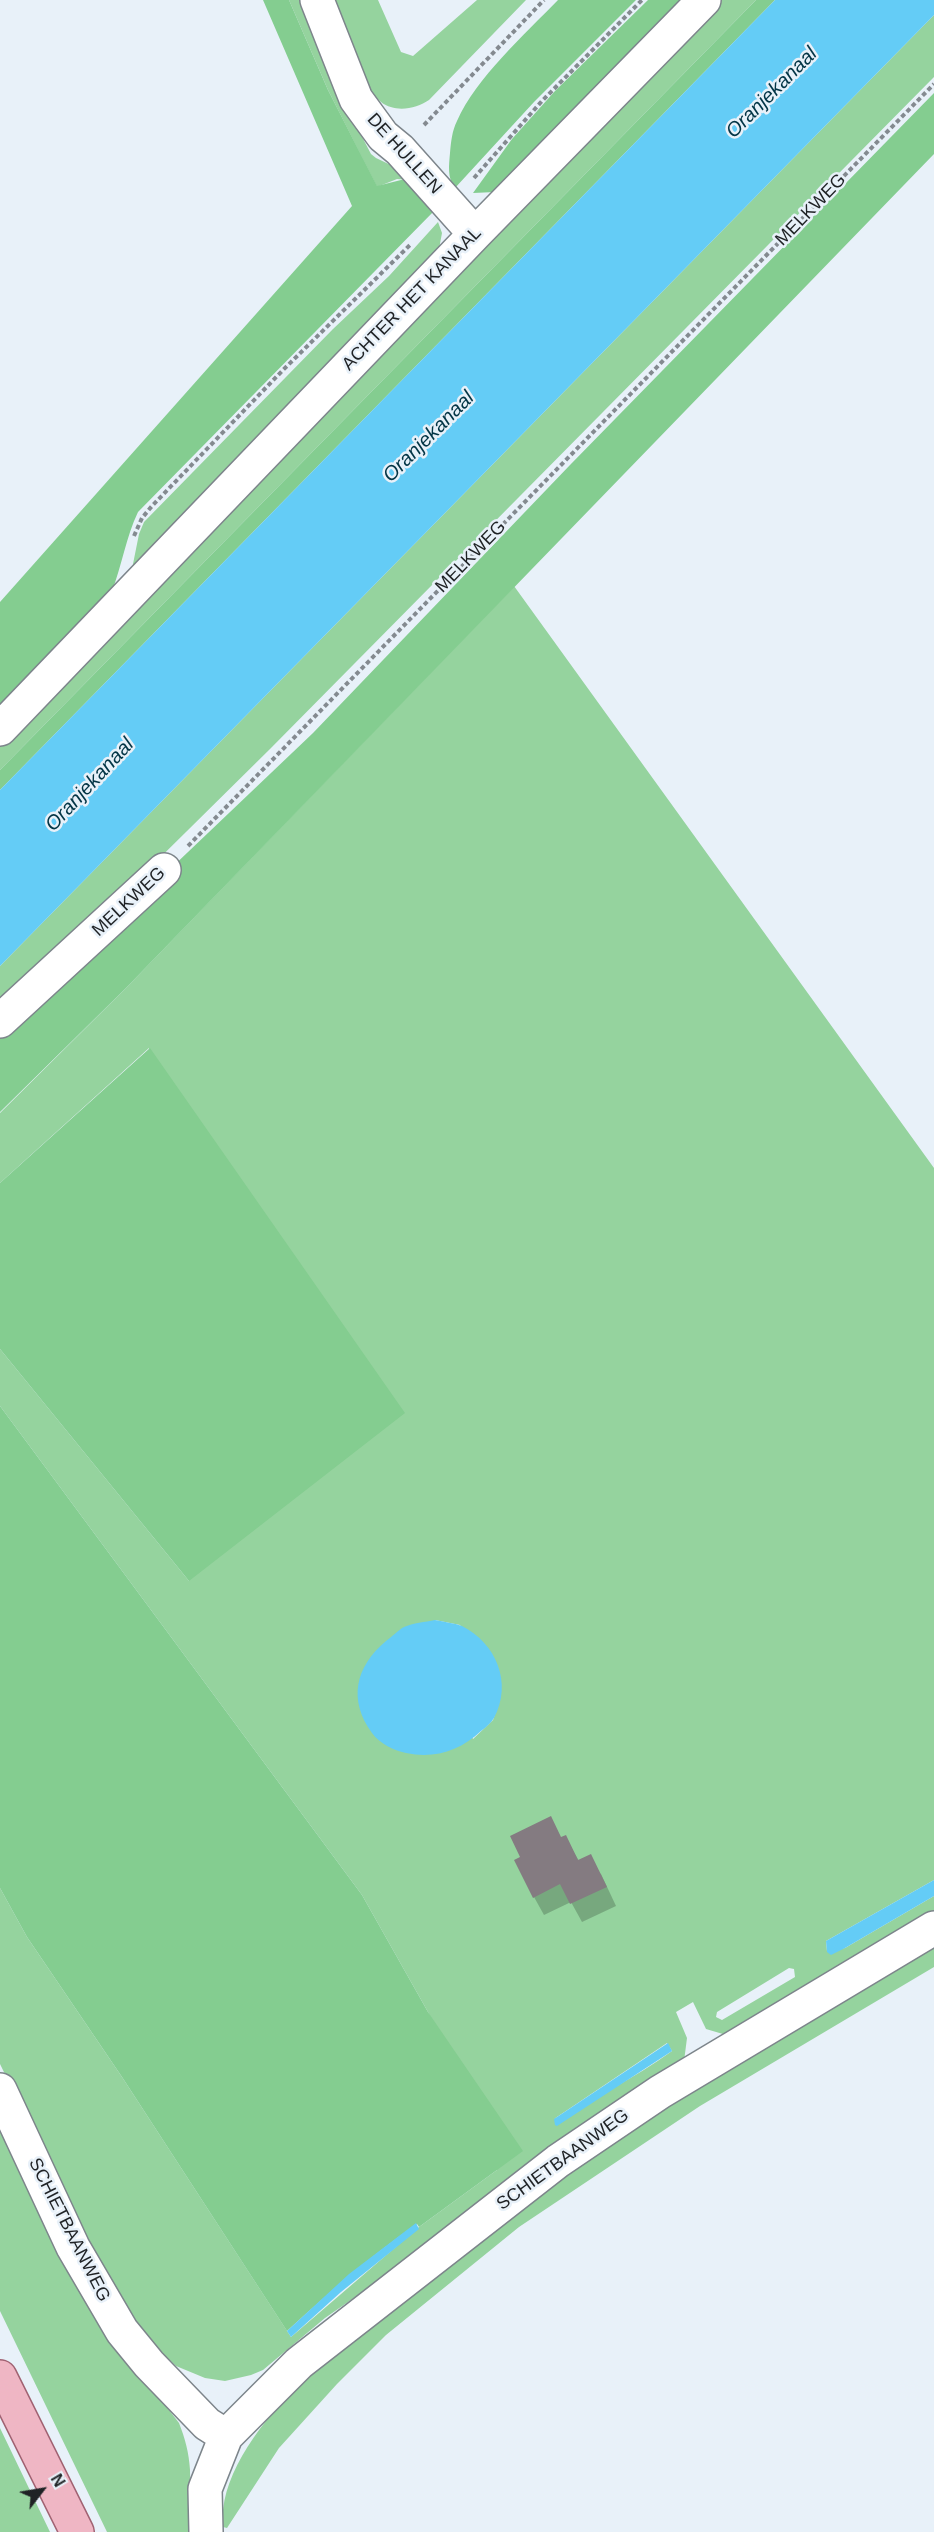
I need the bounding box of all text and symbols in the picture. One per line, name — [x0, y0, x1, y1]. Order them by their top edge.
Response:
water label: Oranjekanaal — [721, 42, 823, 144]
street label: DE HULLEN — [362, 109, 446, 199]
street label: MELKWEG — [771, 169, 851, 251]
street label: ACHTER HET KANAAL — [338, 223, 486, 375]
water label: Oranjekanaal — [378, 386, 480, 488]
street label: MELKWEG — [431, 516, 511, 598]
water label: Oranjekanaal — [41, 733, 139, 837]
street label: MELKWEG — [88, 863, 170, 941]
street label: SCHIETBAANWEG — [493, 2105, 633, 2215]
street label: SCHIETBAANWEG — [24, 2155, 114, 2305]
north arrow — [12, 2460, 72, 2520]
text: N — [48, 2471, 68, 2490]

